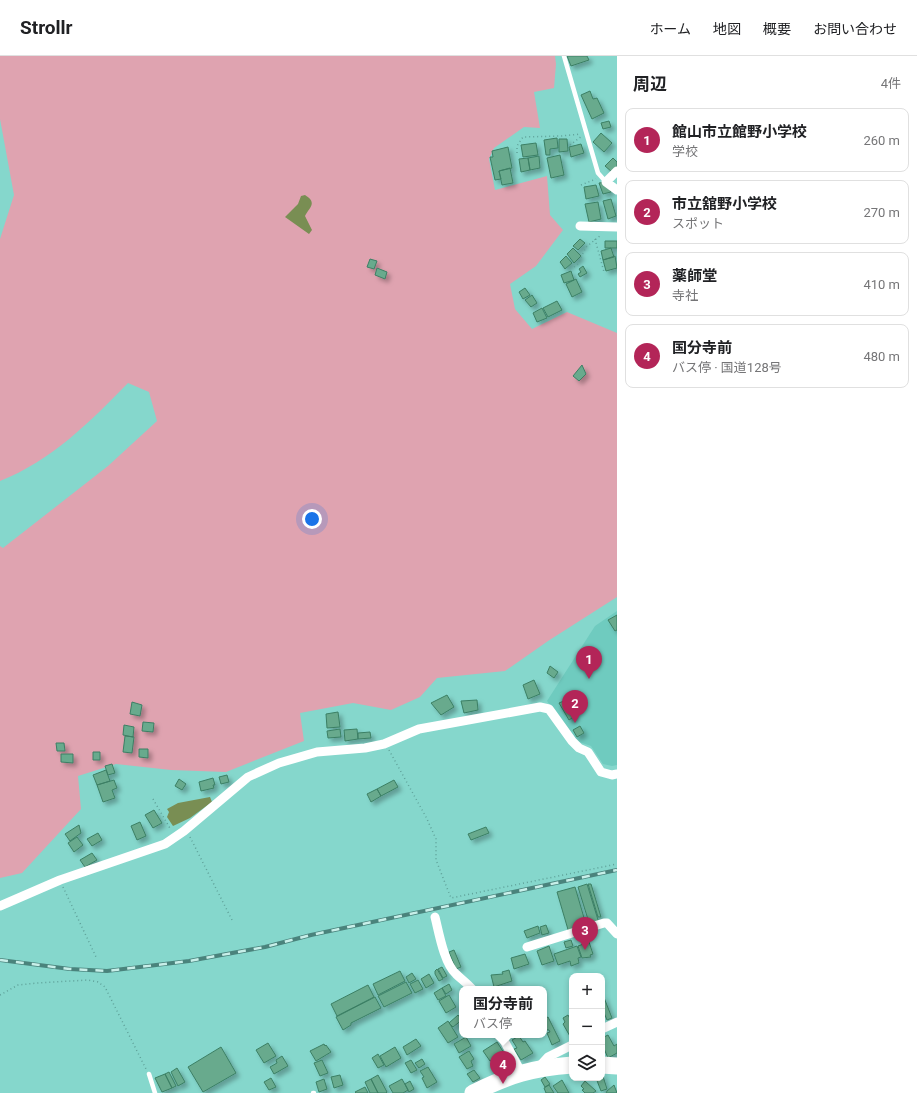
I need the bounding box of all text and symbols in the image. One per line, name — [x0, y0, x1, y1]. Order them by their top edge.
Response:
text: Strollr — [20, 16, 73, 39]
text: ホーム — [649, 21, 691, 37]
text: 地図 — [713, 21, 741, 37]
text: 概要 — [763, 21, 791, 37]
text: お問い合わせ — [813, 21, 897, 37]
text: 周辺 — [633, 74, 667, 94]
text: 4件 — [881, 76, 901, 91]
text: 館山市立館野小学校 — [672, 123, 807, 141]
text: 1 — [643, 133, 651, 148]
text: 260 m — [863, 133, 900, 148]
text: 学校 — [672, 144, 698, 159]
text: 市立舘野小学校 — [672, 195, 777, 213]
text: 2 — [643, 205, 651, 220]
text: 270 m — [863, 205, 900, 220]
text: スポット — [672, 216, 724, 231]
text: 薬師堂 — [672, 267, 717, 285]
text: 3 — [643, 277, 651, 292]
text: 410 m — [863, 277, 900, 292]
text: 寺社 — [672, 288, 698, 303]
text: 国分寺前 — [672, 339, 732, 357]
text: 4 — [643, 349, 651, 364]
text: 480 m — [863, 349, 900, 364]
text: バス停 · 国道128号 — [672, 360, 782, 375]
your location — [302, 509, 322, 529]
pin: 1 — [576, 646, 602, 679]
pin: 2 — [562, 690, 588, 723]
pin: 3 — [572, 917, 598, 950]
map controls — [569, 973, 605, 1081]
button: + — [569, 973, 605, 1009]
popup — [459, 986, 547, 1038]
text: 国分寺前 — [473, 995, 533, 1013]
button: − — [569, 1009, 605, 1045]
text: バス停 — [473, 1016, 512, 1031]
button: layers — [569, 1045, 605, 1081]
pin: 4 — [490, 1051, 516, 1084]

